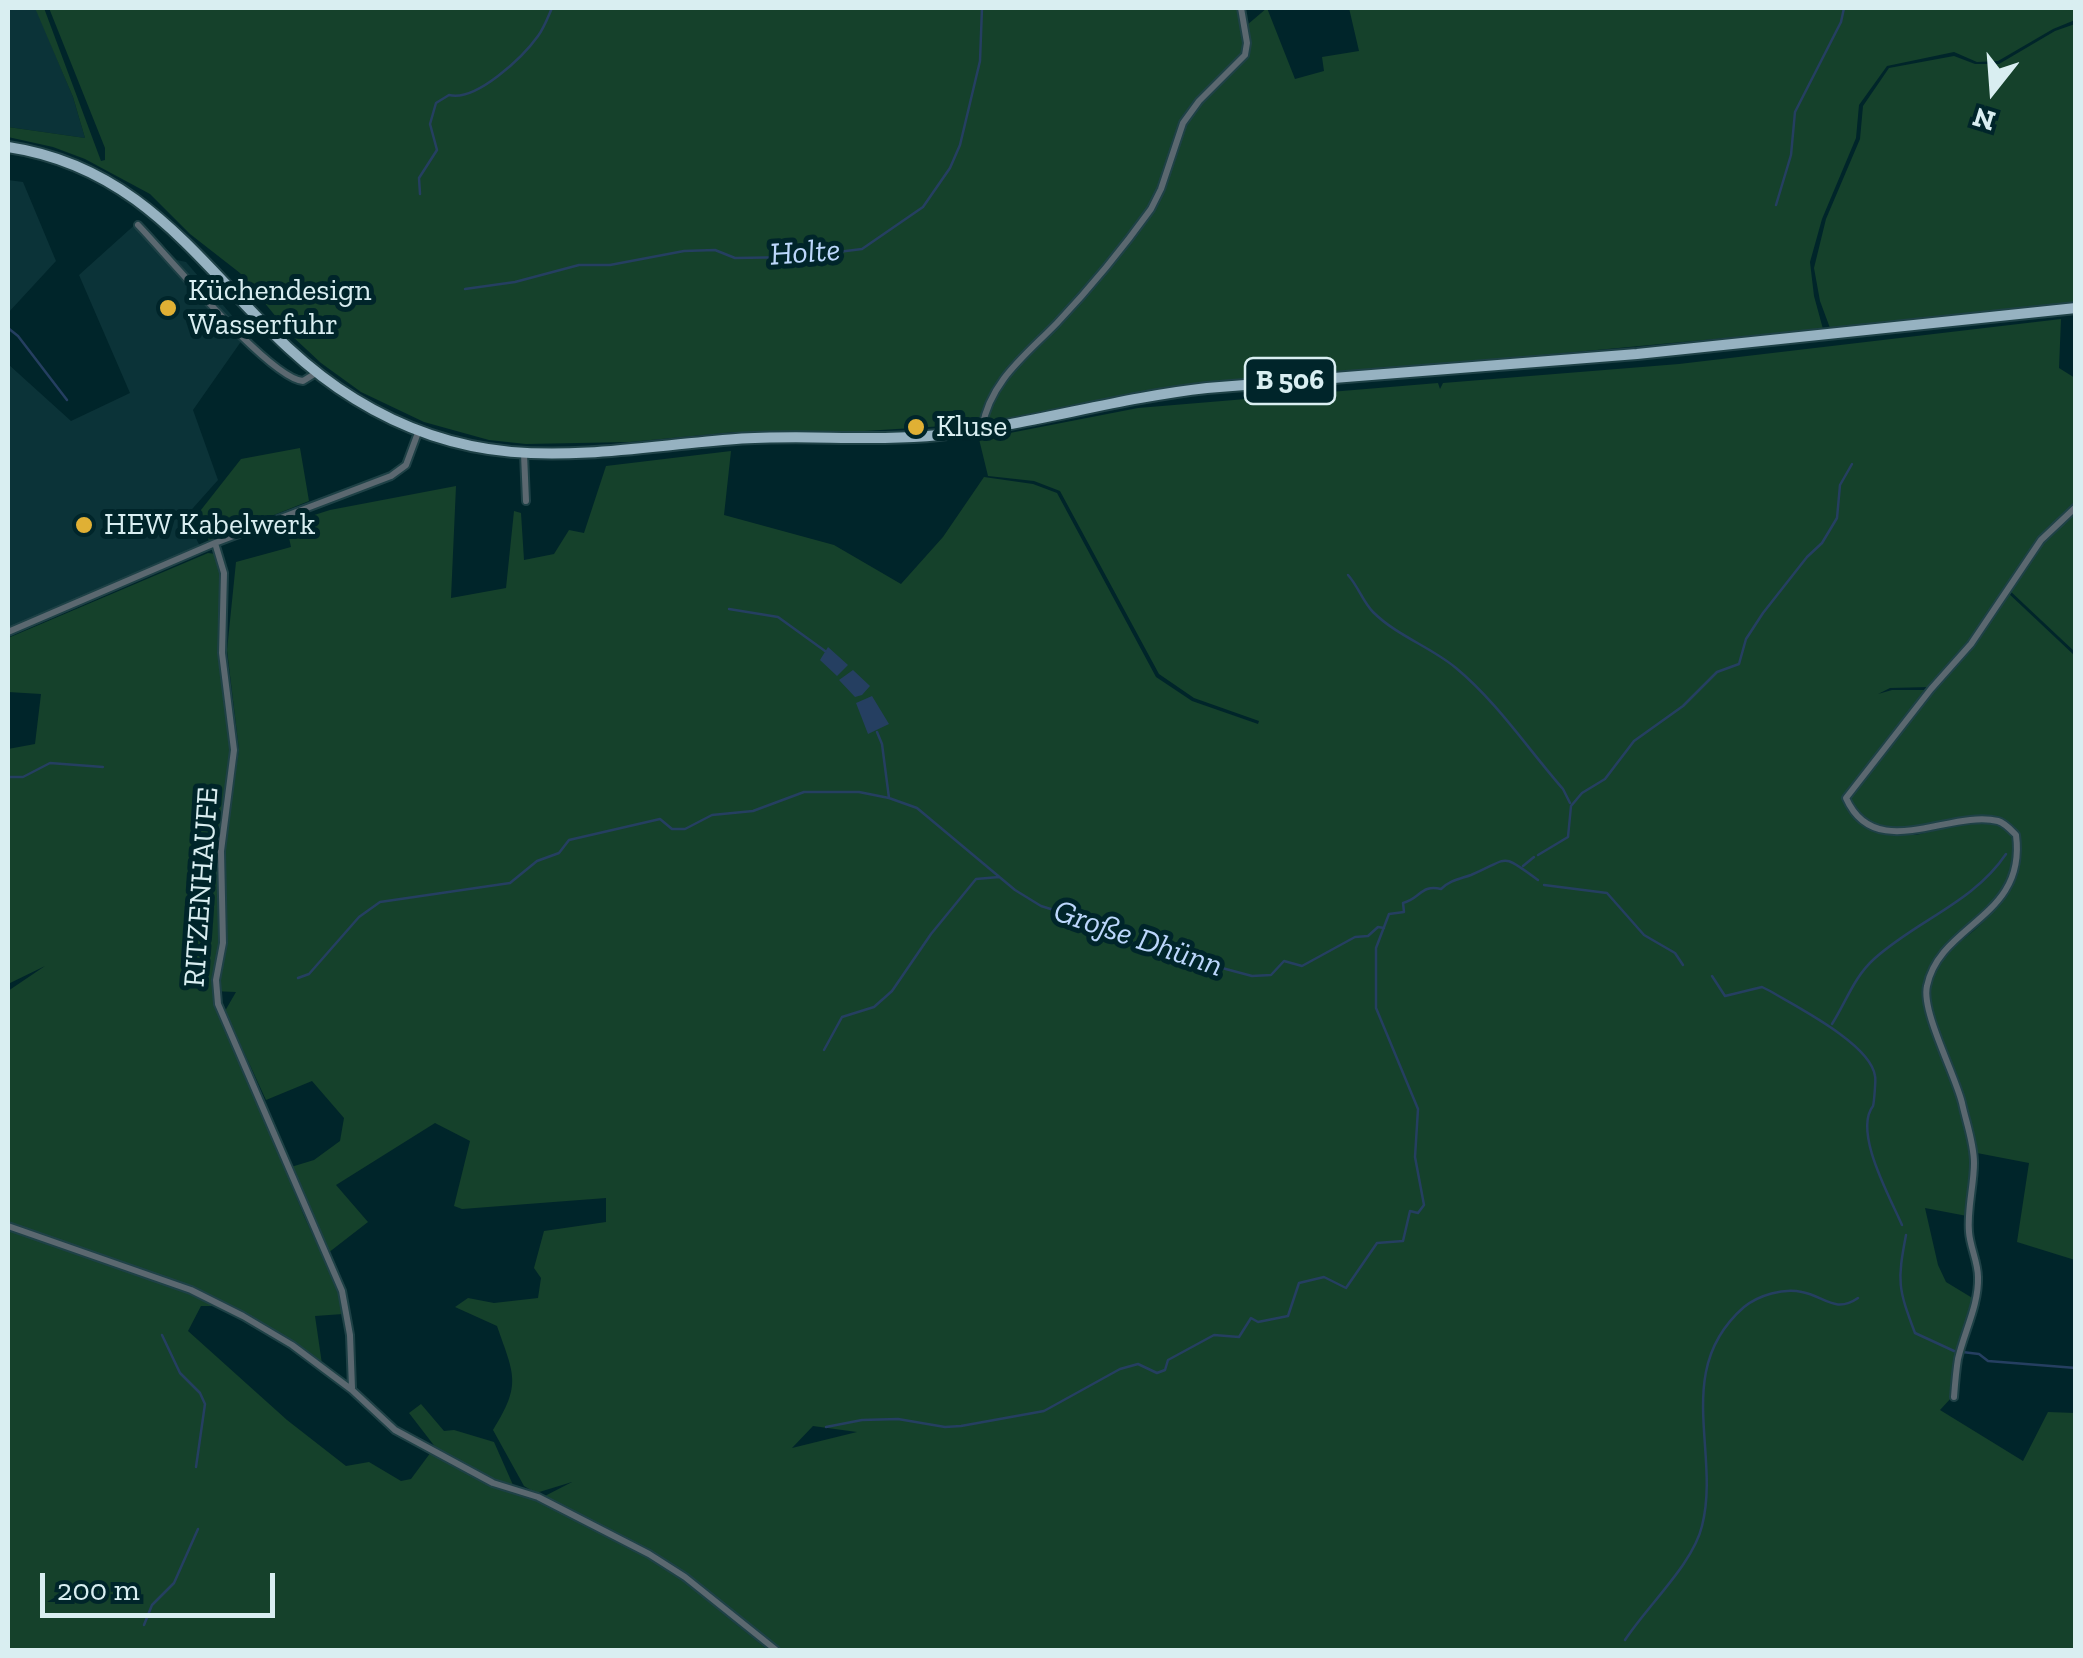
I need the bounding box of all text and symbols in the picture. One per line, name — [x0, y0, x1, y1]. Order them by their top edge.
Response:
north arrow — [1943, 40, 2043, 140]
text: N — [1969, 100, 1999, 138]
water label: Holte — [768, 231, 842, 275]
place label: Küchendesign Wasserfuhr — [188, 273, 372, 344]
marker: Küchendesign Wasserfuhr — [157, 297, 179, 319]
road number: B 506 — [1245, 358, 1335, 404]
place label: Kluse — [936, 409, 1007, 445]
marker: Kluse — [905, 416, 927, 438]
place label: HEW Kabelwerk — [104, 507, 315, 543]
marker: HEW Kabelwerk — [73, 514, 95, 536]
street label: RITZENHAUFE — [177, 786, 227, 988]
water label: Große Dhünn — [1048, 892, 1228, 986]
scale bar — [45, 1553, 280, 1615]
text: 200 m — [57, 1572, 140, 1608]

